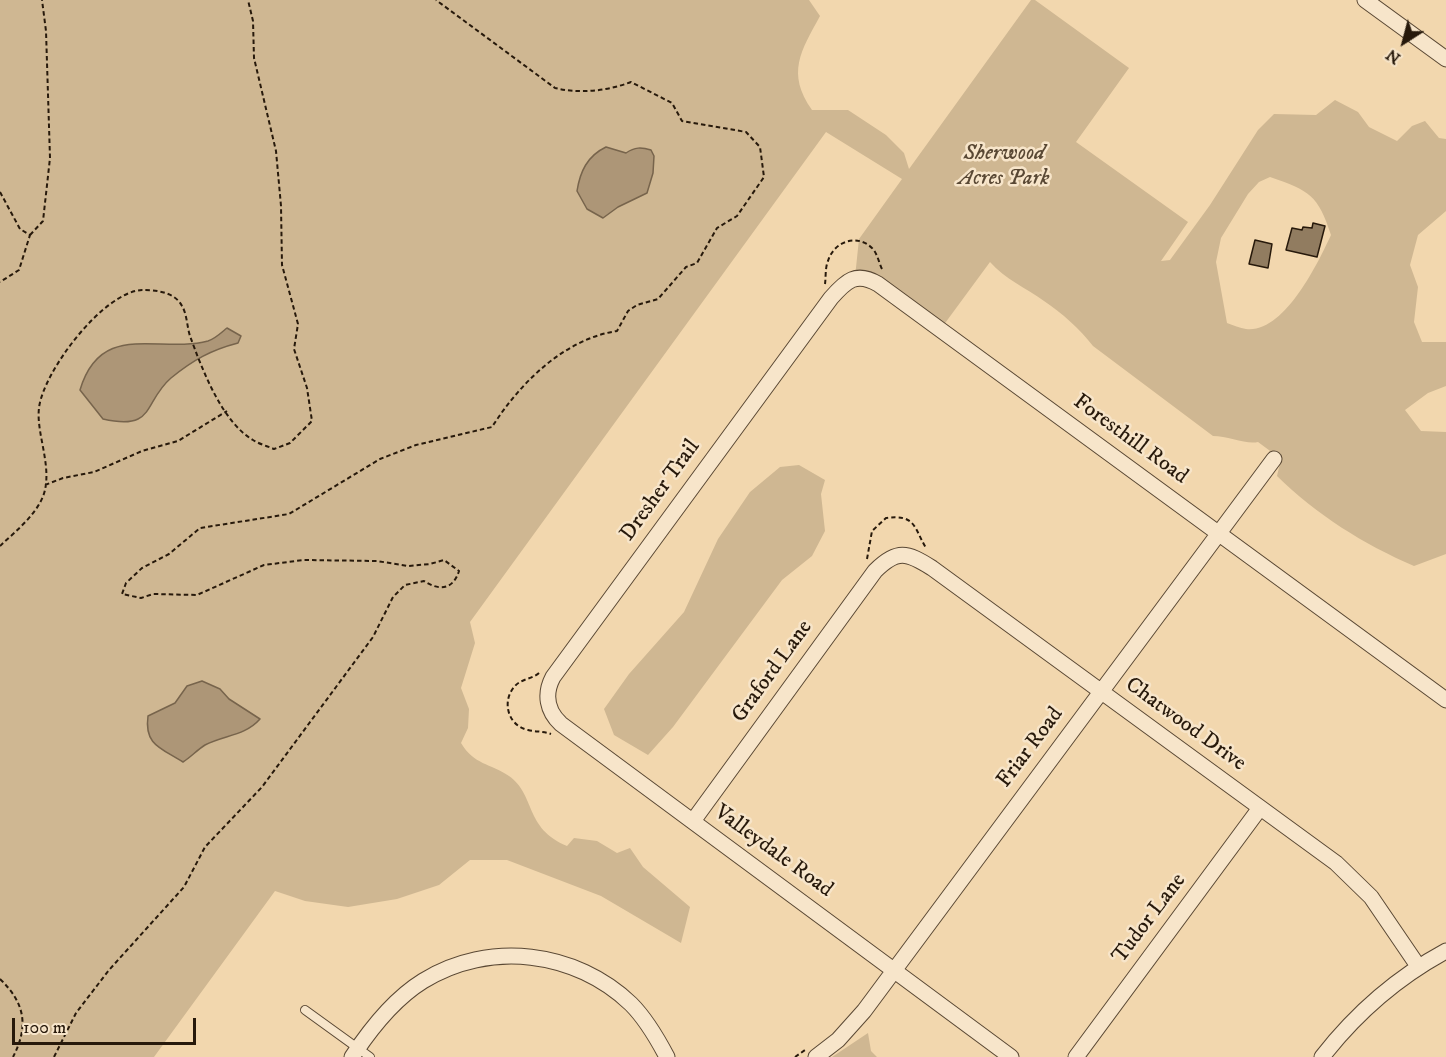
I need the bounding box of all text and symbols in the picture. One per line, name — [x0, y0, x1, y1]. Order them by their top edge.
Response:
north arrow — [1374, 12, 1434, 72]
text: N — [1382, 45, 1405, 69]
park label: Sherwood Acres Park — [959, 141, 1049, 192]
street label: Foresthill Road — [1067, 389, 1193, 491]
street label: Dresher Trail — [615, 435, 707, 547]
street label: Graford Lane — [727, 616, 819, 728]
street label: Chatwood Drive — [1120, 672, 1250, 778]
street label: Friar Road — [992, 702, 1070, 794]
street label: Valleydale Road — [708, 800, 838, 904]
street label: Tudor Lane — [1108, 869, 1192, 969]
scale bar — [15, 1006, 200, 1044]
text: 100 m — [23, 1017, 66, 1039]

